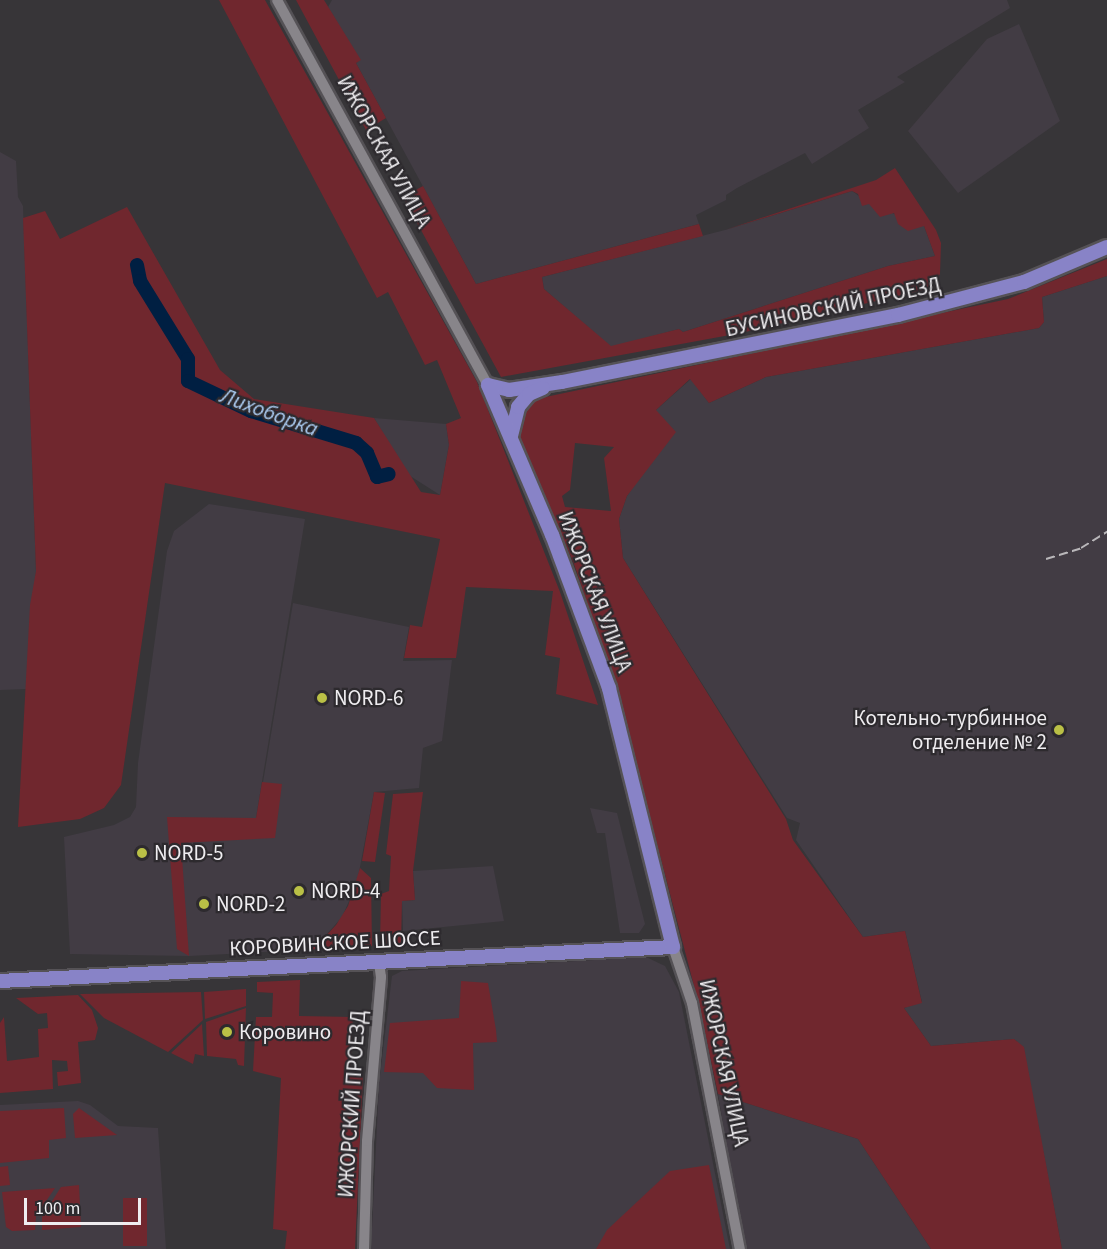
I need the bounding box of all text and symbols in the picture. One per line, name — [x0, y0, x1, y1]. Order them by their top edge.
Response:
street label: ИЖОРСКАЯ УЛИЦА — [332, 71, 436, 233]
street label: БУСИНОВСКИЙ ПРОЕЗД — [723, 272, 943, 342]
water label: Лихоборка — [217, 383, 321, 443]
street label: ИЖОРСКАЯ УЛИЦА — [553, 508, 637, 676]
place label: NORD-6 — [334, 685, 403, 711]
marker: NORD-6 — [315, 691, 329, 705]
place label: Котельно-турбинное отделение № 2 — [854, 705, 1047, 755]
marker: Котельно-турбинное отделение № 2 — [1052, 723, 1066, 737]
place label: NORD-5 — [154, 840, 223, 866]
marker: NORD-5 — [135, 846, 149, 860]
place label: NORD-4 — [311, 878, 380, 904]
marker: NORD-4 — [292, 884, 306, 898]
place label: NORD-2 — [216, 891, 285, 917]
marker: NORD-2 — [197, 897, 211, 911]
street label: КОРОВИНСКОЕ ШОССЕ — [229, 925, 441, 961]
street label: ИЖОРСКАЯ УЛИЦА — [694, 977, 754, 1149]
street label: ИЖОРСКИЙ ПРОЕЗД — [333, 1010, 371, 1198]
place label: Коровино — [239, 1019, 331, 1045]
marker: Коровино — [220, 1025, 234, 1039]
scale bar — [27, 1186, 144, 1224]
text: 100 m — [35, 1196, 80, 1221]

